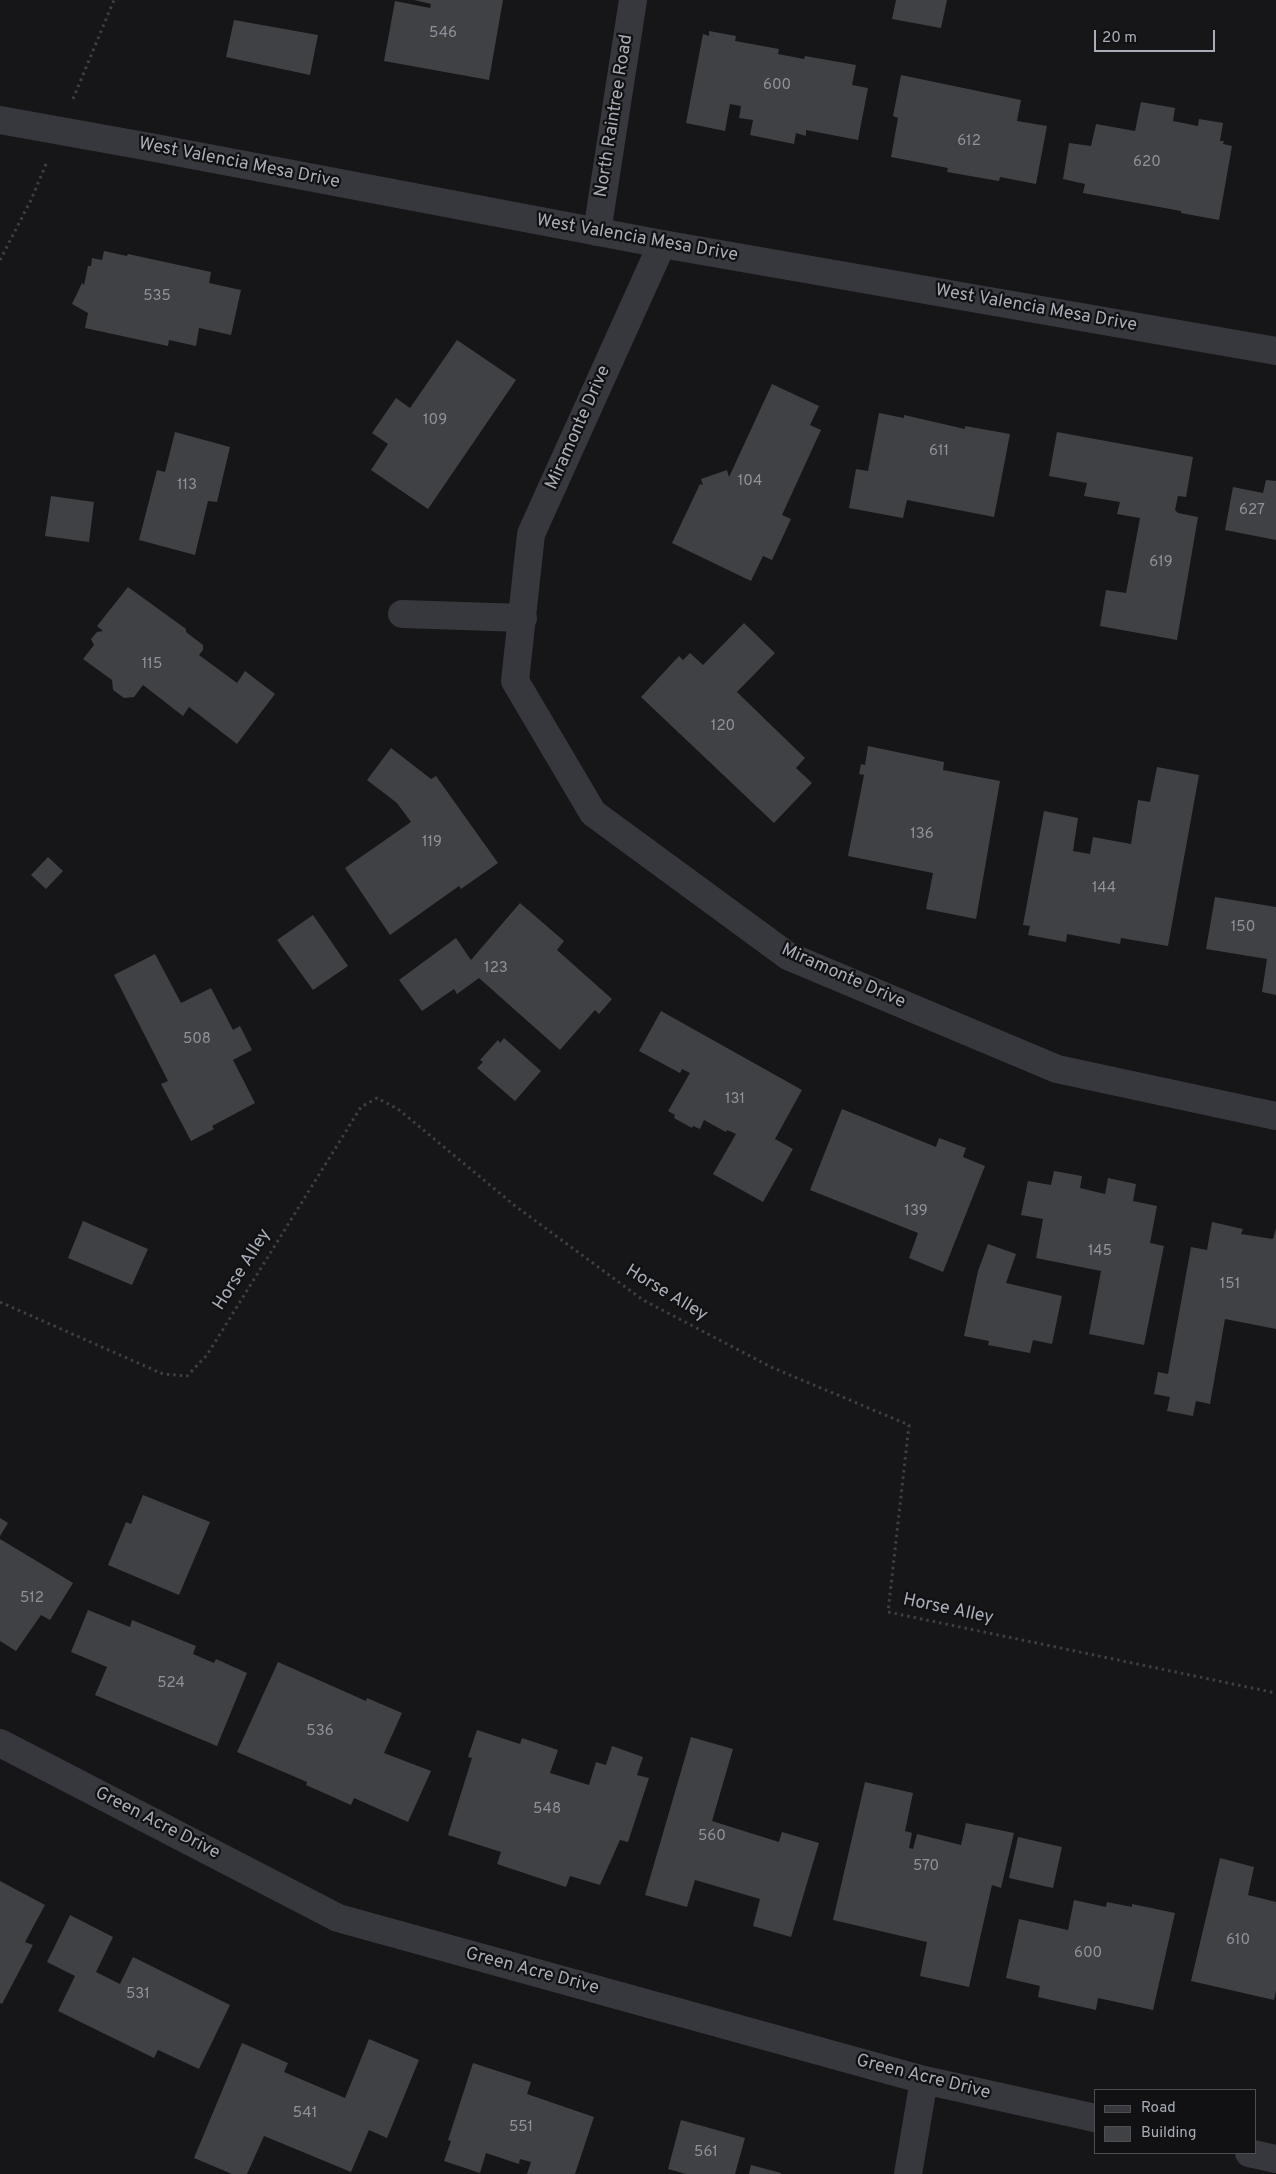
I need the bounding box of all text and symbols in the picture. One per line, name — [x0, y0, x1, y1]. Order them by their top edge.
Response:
scale bar — [1096, 20, 1217, 52]
house number: 546 — [429, 25, 457, 43]
text: 20 m — [1102, 29, 1137, 48]
street label: North Raintree Road — [591, 33, 639, 199]
house number: 600 — [763, 77, 791, 95]
house number: 612 — [957, 133, 981, 151]
street label: West Valencia Mesa Drive — [137, 134, 341, 194]
house number: 620 — [1133, 154, 1161, 172]
street label: West Valencia Mesa Drive — [534, 211, 740, 267]
street label: West Valencia Mesa Drive — [933, 281, 1139, 337]
house number: 535 — [143, 288, 171, 306]
street label: Miramonte Drive — [542, 362, 616, 494]
house number: 109 — [423, 412, 447, 430]
house number: 611 — [929, 443, 949, 461]
house number: 104 — [738, 473, 762, 491]
house number: 113 — [177, 477, 197, 495]
house number: 627 — [1239, 502, 1265, 520]
house number: 619 — [1149, 554, 1173, 572]
house number: 115 — [142, 656, 162, 674]
house number: 120 — [711, 718, 735, 736]
house number: 136 — [910, 826, 934, 844]
house number: 119 — [422, 834, 442, 852]
house number: 144 — [1092, 880, 1116, 898]
house number: 150 — [1231, 919, 1255, 937]
street label: Miramonte Drive — [777, 940, 909, 1014]
house number: 123 — [484, 960, 508, 978]
house number: 508 — [183, 1031, 211, 1049]
house number: 131 — [725, 1091, 745, 1109]
house number: 139 — [904, 1203, 928, 1221]
street label: Horse Alley — [209, 1225, 277, 1315]
house number: 145 — [1088, 1243, 1112, 1261]
street label: Horse Alley — [621, 1261, 711, 1327]
house number: 151 — [1220, 1276, 1240, 1294]
house number: 512 — [20, 1590, 44, 1608]
street label: Horse Alley — [901, 1590, 995, 1630]
house number: 524 — [157, 1675, 185, 1693]
house number: 536 — [306, 1723, 334, 1741]
street label: Green Acre Drive — [91, 1783, 223, 1865]
house number: 548 — [533, 1801, 561, 1819]
house number: 560 — [698, 1828, 726, 1846]
house number: 570 — [913, 1858, 939, 1876]
house number: 610 — [1226, 1932, 1250, 1950]
street label: Green Acre Drive — [463, 1944, 601, 2000]
house number: 600 — [1074, 1945, 1102, 1963]
house number: 531 — [126, 1986, 150, 2004]
street label: Green Acre Drive — [854, 2051, 992, 2105]
legend — [1094, 2089, 1256, 2154]
text: Road — [1141, 2099, 1176, 2118]
house number: 541 — [293, 2105, 317, 2123]
house number: 551 — [509, 2119, 533, 2137]
text: Building — [1141, 2124, 1196, 2143]
house number: 561 — [694, 2144, 718, 2162]

